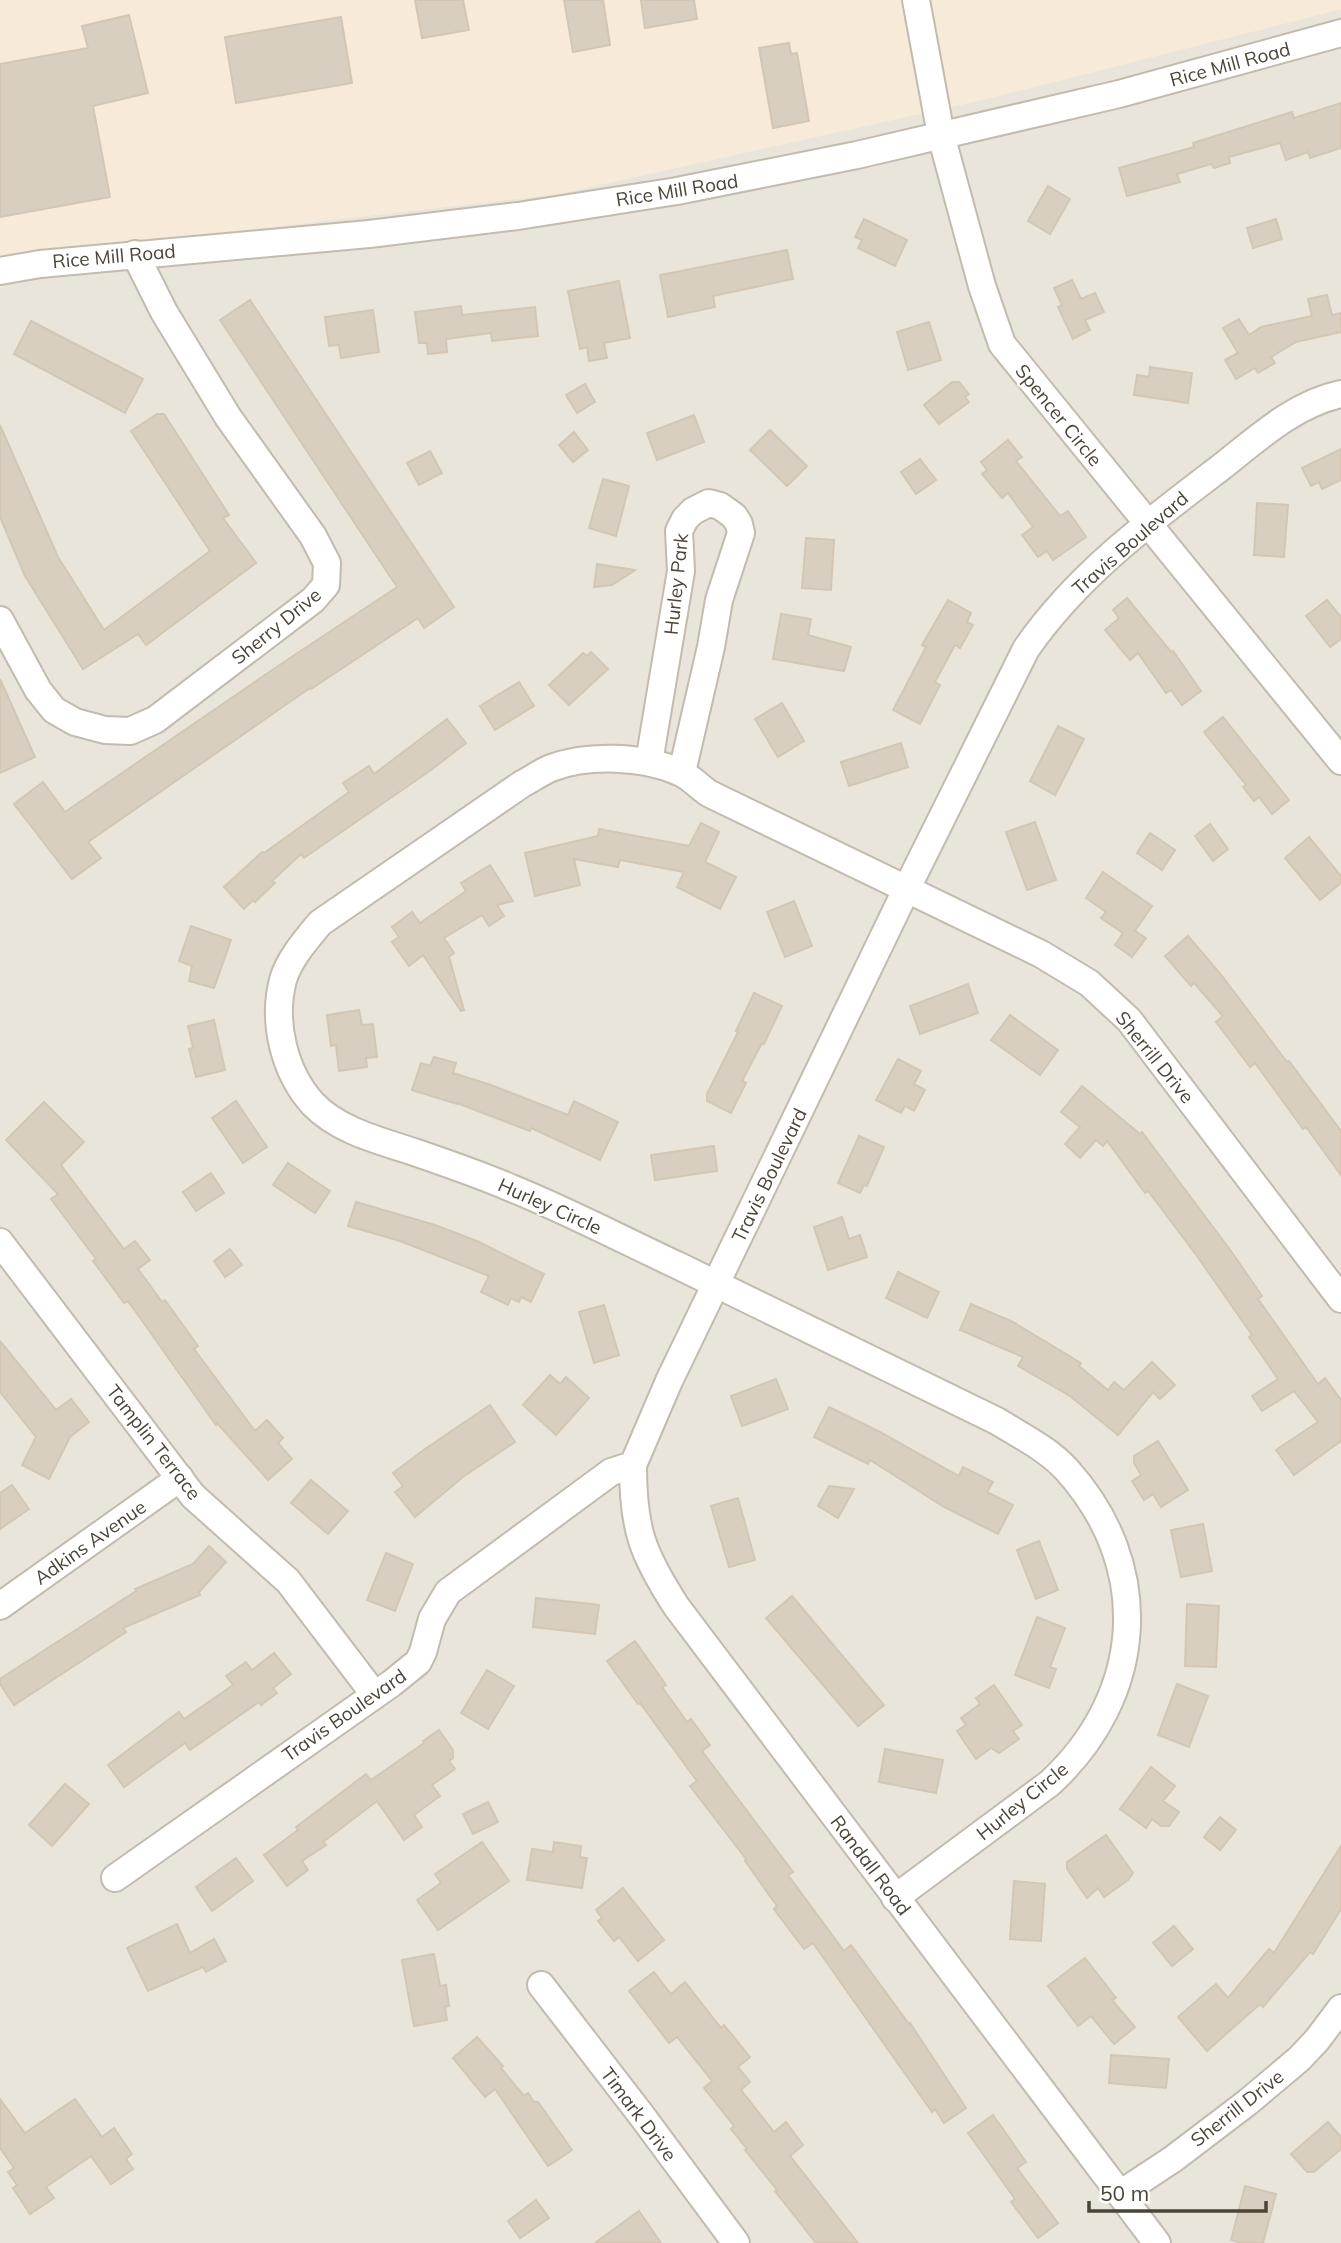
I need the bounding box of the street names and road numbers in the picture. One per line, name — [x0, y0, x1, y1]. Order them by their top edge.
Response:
street label: Rice Mill Road — [1167, 36, 1293, 92]
street label: Rice Mill Road — [614, 168, 740, 212]
street label: Rice Mill Road — [51, 239, 177, 273]
street label: Spencer Circle — [1010, 359, 1108, 471]
street label: Travis Boulevard — [1067, 486, 1193, 600]
street label: Hurley Park — [659, 532, 693, 636]
street label: Sherry Drive — [226, 582, 326, 670]
street label: Sherrill Drive — [1111, 1006, 1199, 1108]
street label: Travis Boulevard — [726, 1104, 812, 1246]
street label: Hurley Circle — [495, 1173, 605, 1239]
street label: Tamplin Terrace — [102, 1380, 206, 1504]
street label: Adkins Avenue — [29, 1495, 151, 1589]
street label: Travis Boulevard — [277, 1663, 411, 1767]
street label: Hurley Circle — [971, 1757, 1073, 1845]
street label: Randall Road — [826, 1810, 916, 1920]
street label: Timark Drive — [596, 2062, 682, 2166]
street label: Sherrill Drive — [1186, 2064, 1288, 2152]

